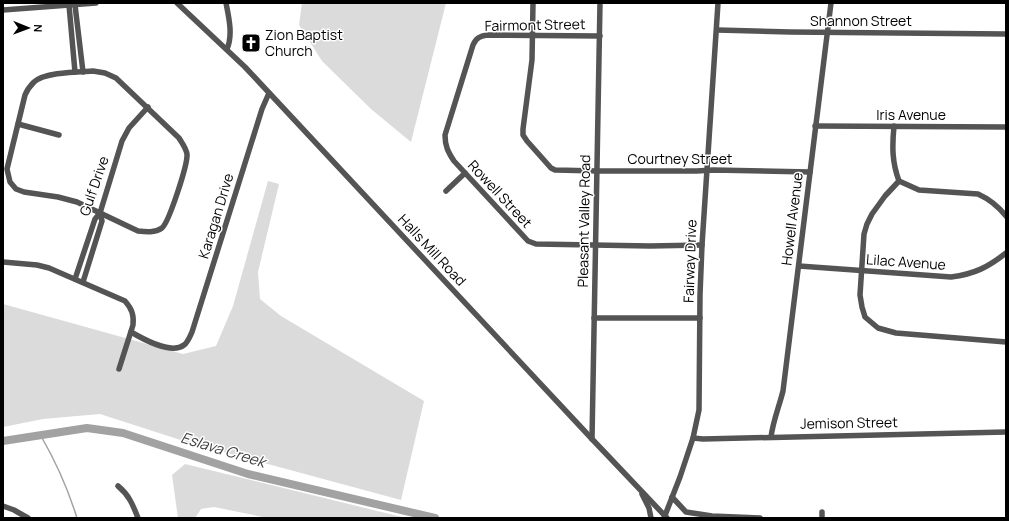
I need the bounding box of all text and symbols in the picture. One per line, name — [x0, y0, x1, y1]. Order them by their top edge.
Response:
north arrow — [8, 8, 48, 48]
street label: Shannon Street — [810, 11, 912, 30]
street label: Fairmont Street — [484, 14, 586, 35]
text: N — [31, 24, 46, 32]
place label: Zion Baptist Church — [265, 25, 343, 60]
church icon: Zion Baptist Church — [240, 32, 262, 54]
street label: Iris Avenue — [876, 105, 946, 124]
street label: Courtney Street — [628, 149, 733, 168]
street label: Gulf Drive — [74, 153, 113, 218]
street label: Pleasant Valley Road — [573, 154, 594, 288]
street label: Rowell Street — [464, 156, 537, 232]
street label: Karagan Drive — [193, 171, 238, 261]
street label: Howell Avenue — [776, 171, 807, 266]
street label: Halls Mill Road — [394, 210, 471, 290]
street label: Fairway Drive — [679, 219, 700, 303]
street label: Lilac Avenue — [865, 249, 947, 274]
street label: Jemison Street — [800, 412, 898, 433]
water label: Eslava Creek — [178, 427, 270, 473]

